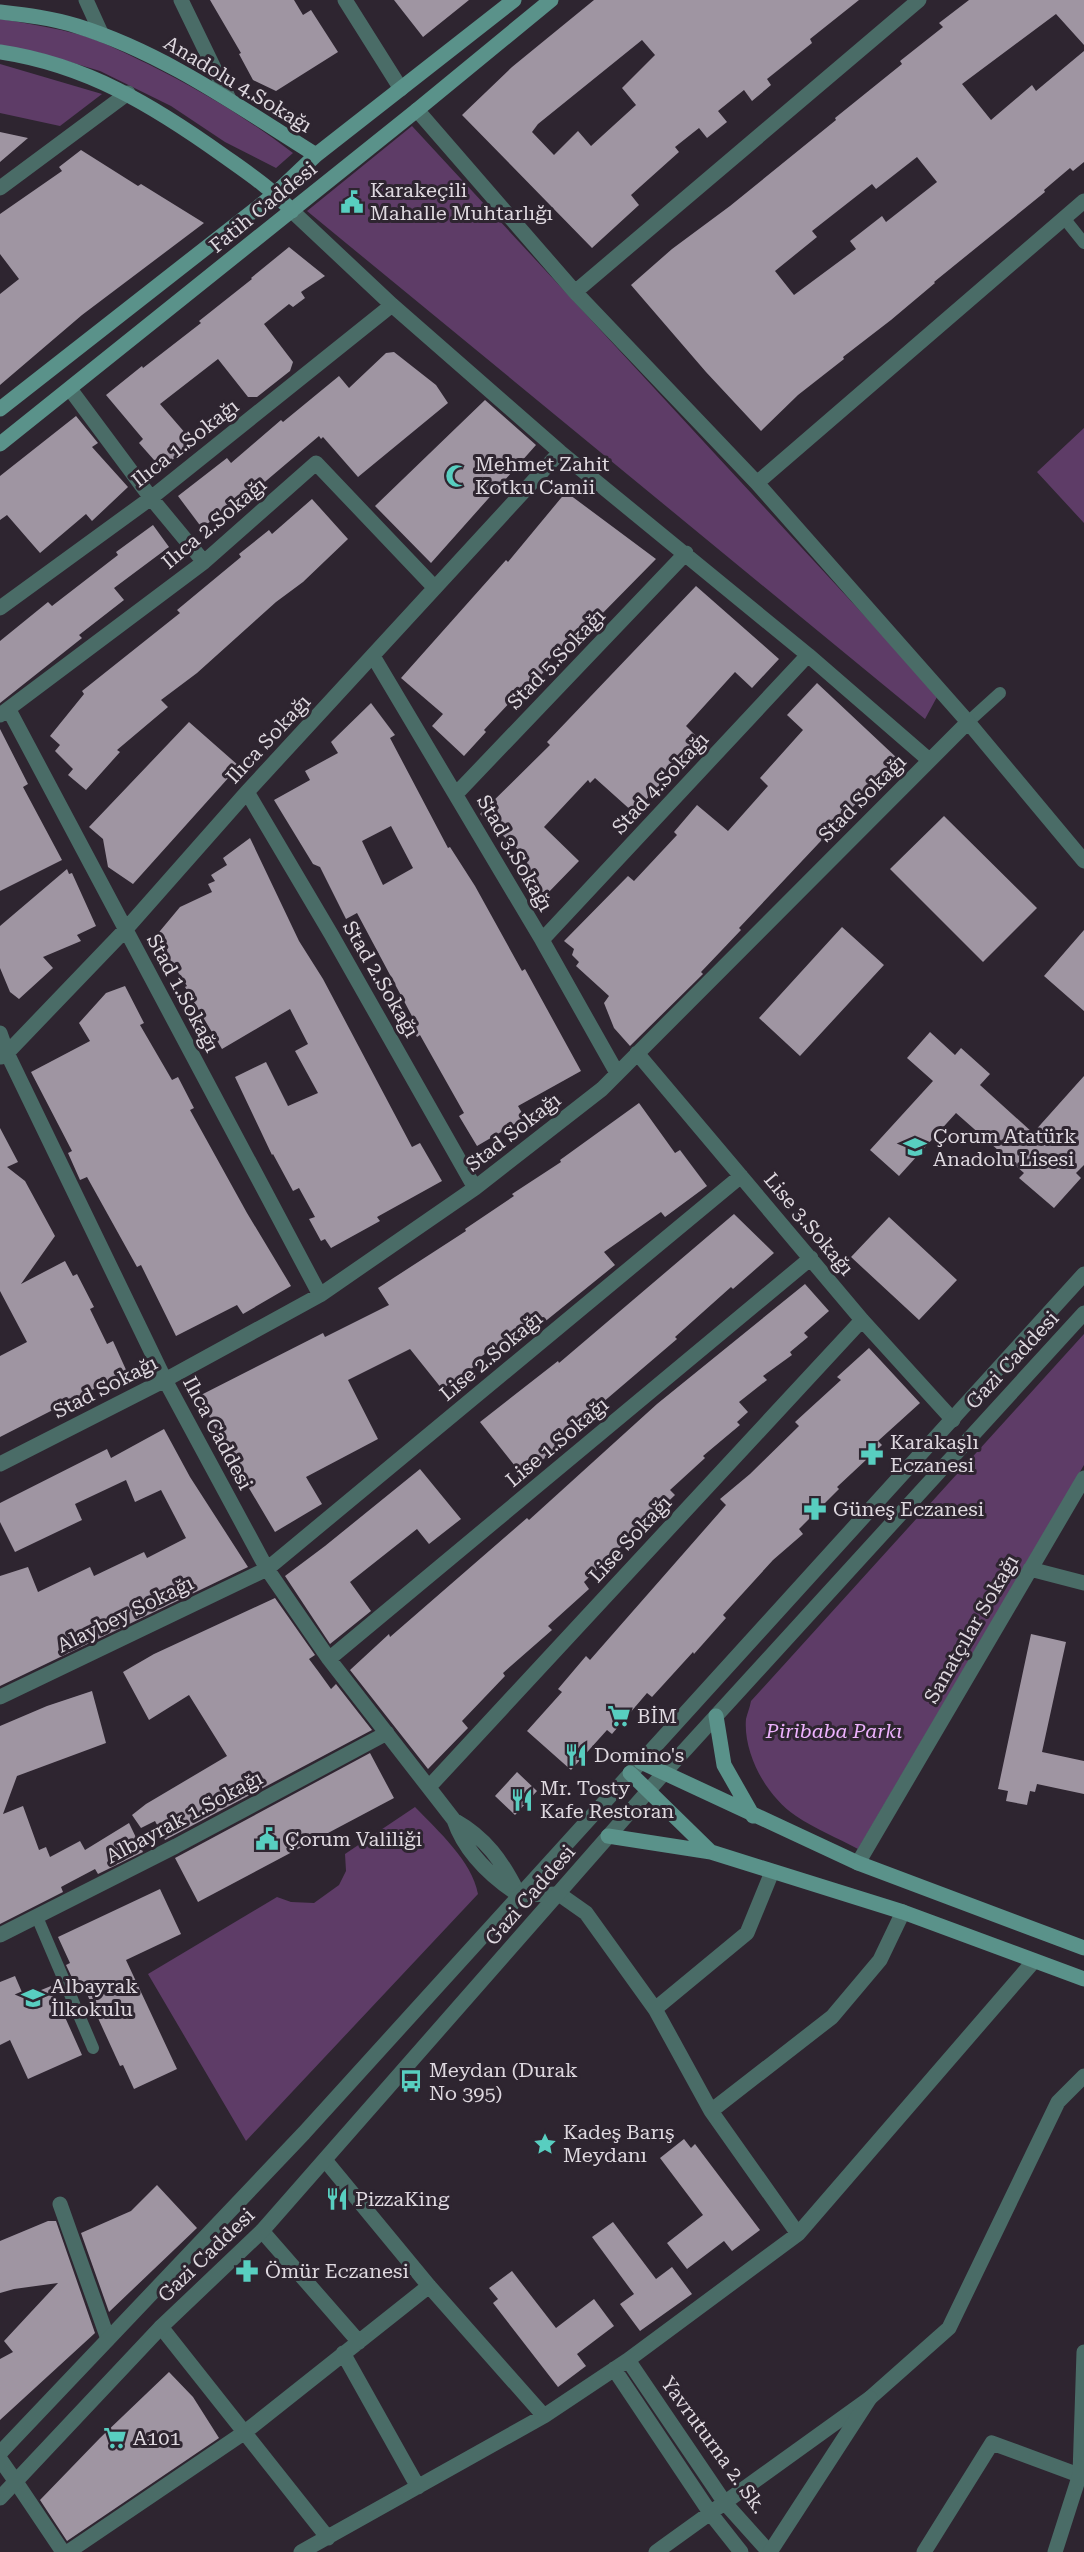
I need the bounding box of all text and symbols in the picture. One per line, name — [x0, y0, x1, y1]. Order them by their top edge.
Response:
street label: Anadolu 4.Sokağı — [160, 30, 316, 138]
street label: Fatih Caddesi — [205, 156, 321, 258]
place label: Karakeçili Mahalle Muhtarlığı — [370, 178, 553, 225]
public building icon: Karakeçili Mahalle Muhtarlığı — [339, 189, 365, 215]
street label: Ilıca 1.Sokağı — [127, 394, 243, 492]
place label: Mehmet Zahit Kotku Camii — [475, 452, 610, 499]
mosque icon: Mehmet Zahit Kotku Camii — [444, 463, 470, 489]
street label: Ilıca 2.Sokağı — [157, 472, 271, 574]
street label: Stad 5.Sokağı — [502, 604, 610, 714]
street label: Ilıca Sokağı — [221, 690, 315, 788]
street label: Stad 4.Sokağı — [607, 727, 713, 839]
street label: Stad Sokağı — [813, 749, 911, 847]
street label: Stad 3.Sokağı — [472, 791, 558, 915]
street label: Stad 2.Sokağı — [338, 917, 424, 1041]
street label: Stad 1.Sokağı — [142, 930, 224, 1056]
street label: Stad Sokağı — [461, 1087, 565, 1177]
place label: Çorum Atatürk Anadolu Lisesi — [933, 1124, 1077, 1171]
school or university icon: Çorum Atatürk Anadolu Lisesi — [902, 1134, 928, 1160]
street label: Lise 3.Sokağı — [759, 1168, 859, 1280]
street label: Lise 2.Sokağı — [435, 1306, 547, 1406]
street label: Gazi Caddesi — [961, 1306, 1063, 1414]
street label: Stad Sokağı — [49, 1350, 161, 1424]
street label: Ilıca Caddesi — [178, 1372, 258, 1494]
street label: Lise 1.Sokağı — [501, 1392, 613, 1492]
place label: Karakaşlı Eczanesi — [890, 1430, 979, 1477]
pharmacy icon: Karakaşlı Eczanesi — [859, 1441, 885, 1467]
street label: Lise Sokağı — [584, 1491, 676, 1587]
pharmacy icon: Güneş Eczanesi — [802, 1496, 828, 1522]
place label: Güneş Eczanesi — [833, 1497, 984, 1521]
street label: Sanatçılar Sokağı — [919, 1550, 1023, 1708]
street label: Alaybey Sokağı — [53, 1571, 197, 1657]
supermarket icon: BİM — [606, 1703, 632, 1729]
place label: BİM — [637, 1704, 677, 1728]
park label: Piribaba Parkı — [765, 1719, 902, 1743]
restaurant icon: Domino's — [563, 1742, 589, 1768]
place label: Domino's — [594, 1743, 684, 1767]
street label: Albayrak 1.Sokağı — [102, 1766, 266, 1868]
place label: Mr. Tosty Kafe Restoran — [540, 1776, 674, 1823]
restaurant icon: Mr. Tosty Kafe Restoran — [509, 1787, 535, 1813]
public building icon: Çorum Valiliği — [254, 1826, 280, 1852]
place label: Çorum Valiliği — [285, 1827, 422, 1851]
street label: Gazi Caddesi — [480, 1840, 580, 1950]
place label: Albayrak İlkokulu — [51, 1974, 138, 2021]
school or university icon: Albayrak İlkokulu — [20, 1985, 46, 2011]
place label: Meydan (Durak No 395) — [429, 2058, 578, 2105]
bus stop icon: Meydan (Durak No 395) — [398, 2068, 424, 2094]
place label: Kadeş Barış Meydanı — [563, 2120, 675, 2167]
place icon: Kadeş Barış Meydanı — [532, 2131, 558, 2157]
restaurant icon: PizzaKing — [324, 2186, 350, 2212]
place label: PizzaKing — [355, 2187, 450, 2211]
street label: Gazi Caddesi — [153, 2203, 259, 2307]
pharmacy icon: Ömür Eczanesi — [234, 2258, 260, 2284]
place label: Ömür Eczanesi — [265, 2259, 409, 2283]
street label: Yavruturna 2. Sk. — [656, 2372, 772, 2518]
supermarket icon: A101 — [102, 2425, 128, 2451]
place label: A101 — [133, 2426, 181, 2450]

